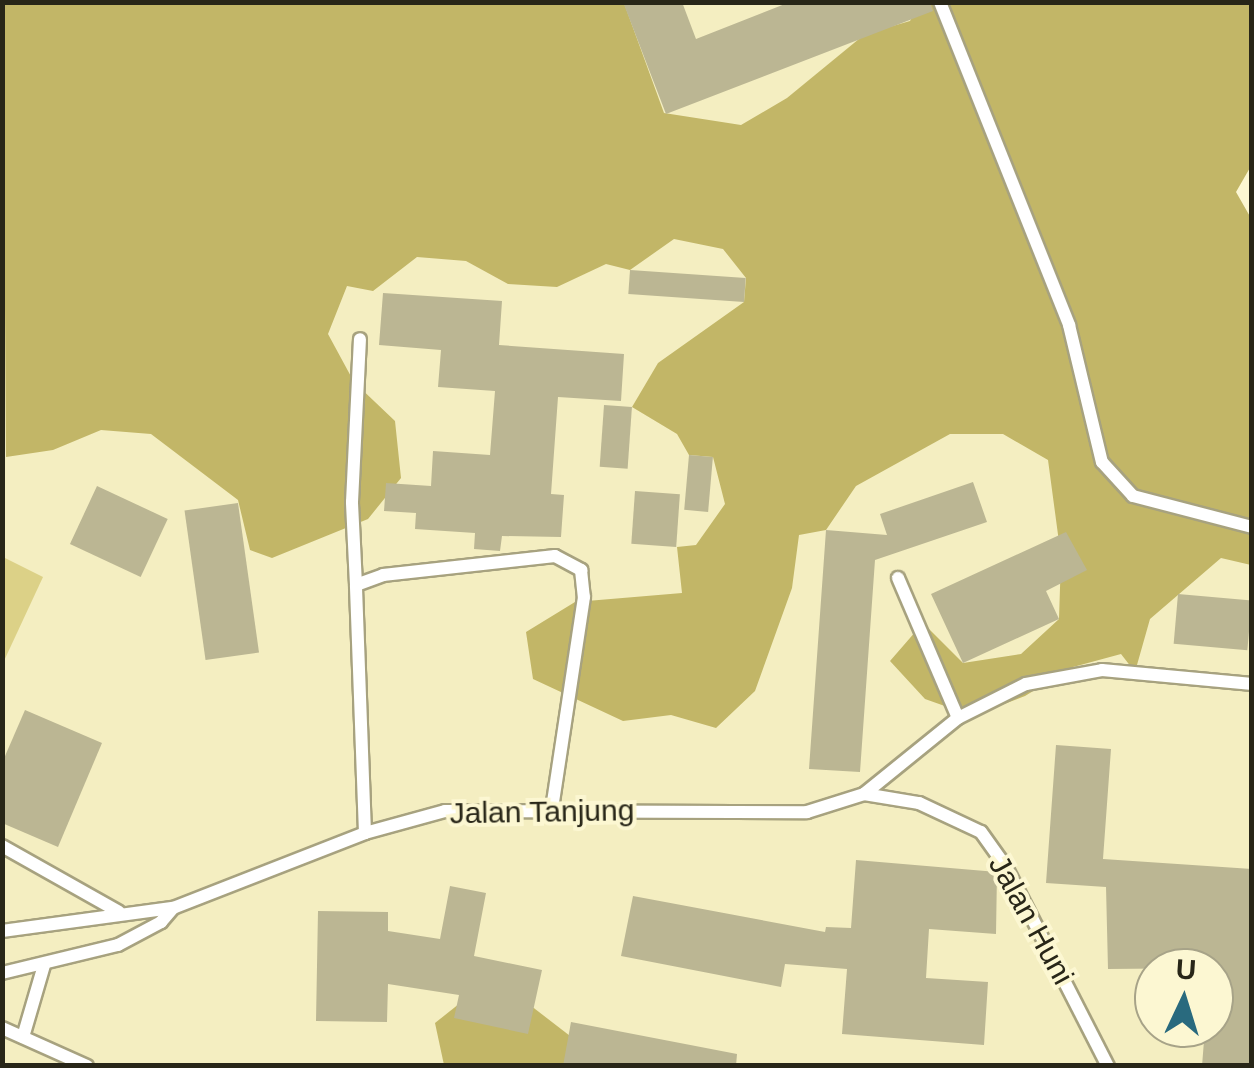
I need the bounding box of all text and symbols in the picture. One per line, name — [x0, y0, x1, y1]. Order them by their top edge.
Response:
street label: Jalan Tanjung — [449, 792, 635, 832]
street label: Jalan Huni — [981, 849, 1081, 991]
north arrow — [1134, 948, 1234, 1048]
text: U — [1175, 953, 1197, 986]

